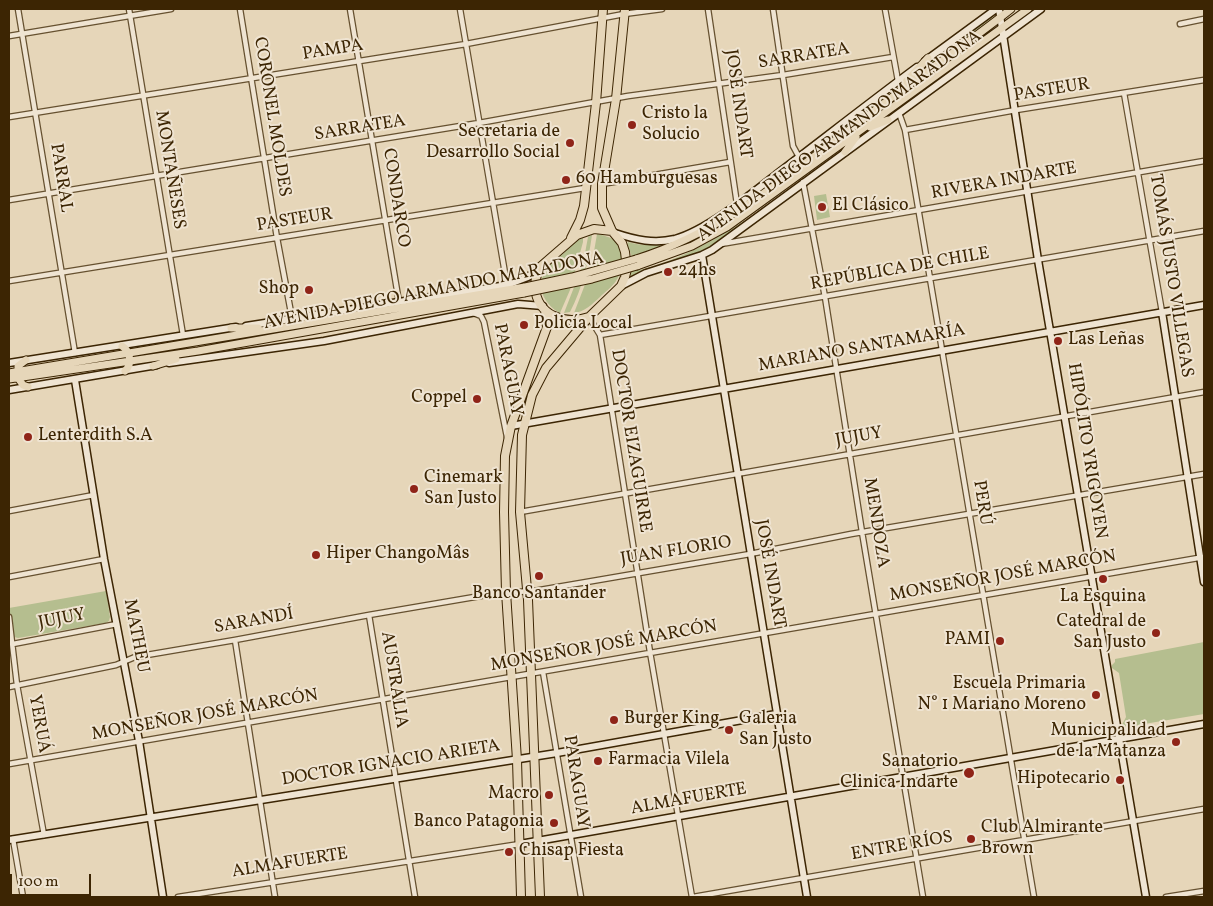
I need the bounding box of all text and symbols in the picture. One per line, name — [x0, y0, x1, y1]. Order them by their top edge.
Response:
street label: AVENIDA DIEGO ARMANDO MARADONA — [694, 27, 986, 247]
street label: CORONEL MOLDES — [248, 35, 294, 199]
street label: PAMPA — [301, 36, 365, 66]
street label: SARRATEA — [757, 39, 851, 75]
street label: JOSÉ INDART — [719, 48, 755, 160]
street label: PASTEUR — [1012, 74, 1092, 108]
place label: Cristo la Solucio — [642, 104, 708, 146]
street label: MONTAÑESES — [149, 109, 189, 231]
street label: SARRATEA — [313, 111, 407, 147]
marker: Cristo la Solucio — [626, 119, 638, 131]
place label: Secretaria de Desarrollo Social — [426, 122, 560, 164]
marker: Secretaria de Desarrollo Social — [564, 137, 576, 149]
street label: PARRAL — [44, 142, 76, 214]
street label: CONDARCO — [376, 147, 414, 249]
street label: RIVERA INDARTE — [929, 159, 1079, 205]
place label: 60 Hamburguesas — [576, 169, 718, 191]
street label: TOMÁS JUSTO VILLEGAS — [1143, 173, 1197, 379]
marker: 60 Hamburguesas — [560, 174, 572, 186]
place label: El Clásico — [832, 196, 909, 218]
marker: El Clásico — [816, 201, 828, 213]
street label: PASTEUR — [255, 204, 335, 238]
street label: REPÚBLICA DE CHILE — [809, 244, 991, 296]
street label: AVENIDA DIEGO ARMANDO MARADONA — [262, 248, 606, 336]
place label: 24hs — [678, 261, 716, 283]
marker: 24hs — [662, 266, 674, 278]
place label: Shop — [258, 279, 299, 301]
marker: Shop — [303, 284, 315, 296]
place label: Policía Local — [534, 314, 632, 336]
marker: Policía Local — [518, 319, 530, 331]
street label: MARIANO SANTAMARÍA — [757, 320, 967, 378]
street label: PARAGUAY — [487, 322, 527, 418]
place label: Las Leñas — [1068, 330, 1144, 352]
marker: Las Leñas — [1052, 335, 1064, 347]
street label: DOCTOR EIZAGUIRRE — [605, 348, 655, 534]
street label: HIPÓLITO YRIGOYEN — [1061, 361, 1111, 541]
place label: Coppel — [411, 388, 467, 410]
marker: Coppel — [471, 393, 483, 405]
street label: JUJUY — [834, 423, 884, 453]
place label: Lenterdith S.A — [38, 426, 153, 448]
marker: Lenterdith S.A — [22, 431, 34, 443]
place label: Cinemark San Justo — [424, 468, 503, 510]
street label: MENDOZA — [857, 476, 893, 570]
street label: PERÚ — [967, 479, 995, 527]
marker: Cinemark San Justo — [408, 483, 420, 495]
street label: JOSÉ INDART — [749, 518, 789, 630]
street label: JUAN FLORIO — [619, 533, 733, 571]
place label: Hiper ChangoMâs — [326, 544, 469, 566]
street label: MONSEÑOR JOSÉ MARCÓN — [888, 546, 1118, 608]
marker: Hiper ChangoMâs — [310, 549, 322, 561]
marker: Banco Santander — [533, 570, 545, 582]
marker: La Esquina — [1097, 573, 1109, 585]
place label: Banco Santander — [472, 584, 606, 606]
place label: La Esquina — [1060, 587, 1146, 609]
street label: MATHEU — [117, 597, 153, 675]
street label: SARANDÍ — [213, 604, 295, 640]
street label: JUJUY — [37, 605, 87, 635]
place label: Catedral de San Justo — [1057, 612, 1146, 654]
street label: MONSEÑOR JOSÉ MARCÓN — [489, 616, 719, 678]
marker: Catedral de San Justo — [1150, 627, 1162, 639]
street label: AUSTRALIA — [375, 630, 411, 730]
place label: PAMI — [945, 630, 990, 652]
marker: PAMI — [994, 635, 1006, 647]
place label: Escuela Primaria N° 1 Mariano Moreno — [918, 674, 1086, 716]
street label: MONSEÑOR JOSÉ MARCÓN — [90, 685, 320, 747]
marker: Escuela Primaria N° 1 Mariano Moreno — [1090, 689, 1102, 701]
street label: YERUÁ — [22, 693, 54, 755]
place label: Burger King — [624, 709, 719, 731]
place label: Galeria San Justo — [739, 709, 812, 752]
marker: Burger King — [608, 714, 620, 726]
place label: Municipalidad de la Matanza — [1050, 721, 1166, 764]
marker: Galeria San Justo — [723, 724, 735, 736]
street label: PARAGUAY — [557, 734, 593, 830]
street label: DOCTOR IGNACIO ARIETA — [280, 736, 502, 792]
marker: Municipalidad de la Matanza — [1170, 736, 1182, 748]
place label: Farmacia Vilela — [608, 750, 730, 772]
place label: Sanatorio Clinica Indarte — [840, 752, 958, 794]
marker: Farmacia Vilela — [592, 755, 604, 767]
marker: Sanatorio Clinica Indarte — [962, 766, 976, 780]
place label: Hipotecario — [1017, 769, 1110, 791]
marker: Hipotecario — [1114, 774, 1126, 786]
street label: ALMAFUERTE — [629, 779, 749, 821]
place label: Macro — [488, 784, 539, 806]
marker: Macro — [543, 789, 555, 801]
place label: Banco Patagonia — [414, 812, 544, 834]
marker: Banco Patagonia — [548, 817, 560, 829]
place label: Club Almirante Brown — [981, 818, 1103, 861]
street label: ENTRE RÍOS — [850, 827, 954, 867]
marker: Club Almirante Brown — [965, 833, 977, 845]
place label: Chisap Fiesta — [519, 841, 624, 863]
street label: ALMAFUERTE — [230, 844, 350, 884]
marker: Chisap Fiesta — [503, 846, 515, 858]
scale bar — [12, 864, 94, 896]
text: 100 m — [18, 872, 58, 893]

